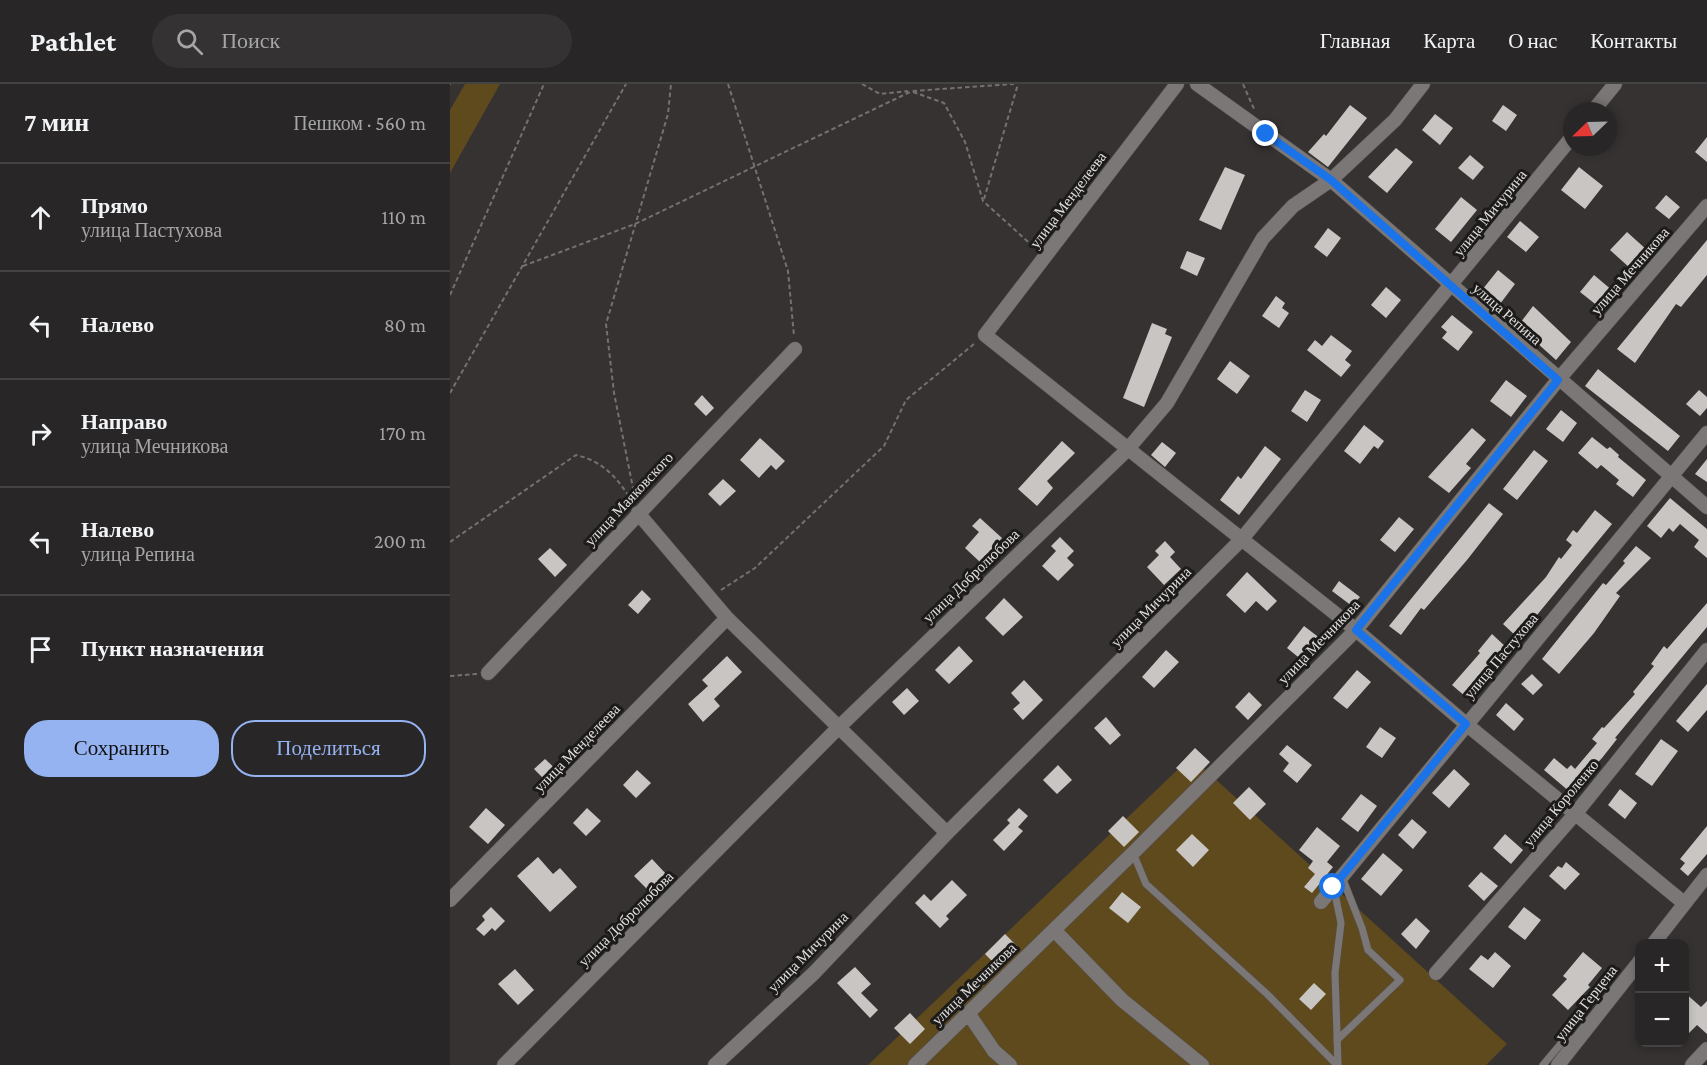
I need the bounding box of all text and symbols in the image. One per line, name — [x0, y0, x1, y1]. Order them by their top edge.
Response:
search box — [152, 14, 572, 68]
icon: search — [173, 25, 206, 58]
text: Pathlet — [30, 26, 116, 57]
text: Поиск — [221, 28, 280, 53]
text: Главная — [1320, 29, 1390, 53]
text: Карта — [1423, 29, 1475, 53]
text: О нас — [1508, 29, 1557, 53]
text: Контакты — [1590, 29, 1677, 53]
north arrow — [1563, 102, 1617, 156]
text: 7 мин — [24, 108, 89, 137]
text: Пешком · 560 m — [293, 112, 426, 134]
route end — [1252, 120, 1278, 146]
street label: улица Менделеева — [1027, 148, 1110, 251]
street label: улица Мичурина — [1450, 166, 1530, 259]
text: Прямо — [81, 193, 148, 218]
icon: ahead — [24, 201, 57, 234]
text: 110 m — [382, 206, 426, 228]
text: улица Пастухова — [81, 219, 222, 241]
street label: улица Мечникова — [1588, 224, 1672, 318]
street label: улица Репина — [1470, 280, 1545, 348]
icon: left — [24, 309, 57, 342]
text: Налево — [81, 312, 154, 337]
text: 80 m — [384, 314, 426, 336]
text: Направо — [81, 409, 167, 434]
icon: right — [24, 417, 57, 450]
text: 170 m — [379, 422, 426, 444]
text: улица Мечникова — [81, 435, 228, 457]
street label: улица Маяковского — [582, 449, 676, 549]
text: Налево — [81, 517, 154, 542]
icon: left — [24, 525, 57, 558]
street label: улица Добролюбова — [920, 526, 1023, 626]
text: 200 m — [374, 530, 426, 552]
text: улица Репина — [81, 543, 195, 565]
street label: улица Мичурина — [1108, 563, 1195, 650]
street label: улица Мечникова — [1275, 596, 1363, 687]
street label: улица Пастухова — [1461, 610, 1541, 702]
icon: arrive — [24, 633, 57, 666]
text: Пункт назначения — [81, 636, 264, 661]
street label: улица Менделеева — [531, 700, 623, 795]
button: Сохранить — [24, 720, 219, 777]
button: Поделиться — [231, 720, 426, 777]
street label: улица Короленко — [1520, 757, 1602, 849]
street label: улица Добролюбова — [575, 868, 677, 970]
route start — [1319, 873, 1345, 899]
street label: улица Мичурина — [765, 908, 852, 995]
map controls — [1635, 939, 1689, 1047]
button: + — [1635, 939, 1689, 993]
street label: улица Мечникова — [929, 940, 1020, 1028]
street label: улица Герцена — [1552, 962, 1620, 1044]
button: − — [1635, 993, 1689, 1047]

